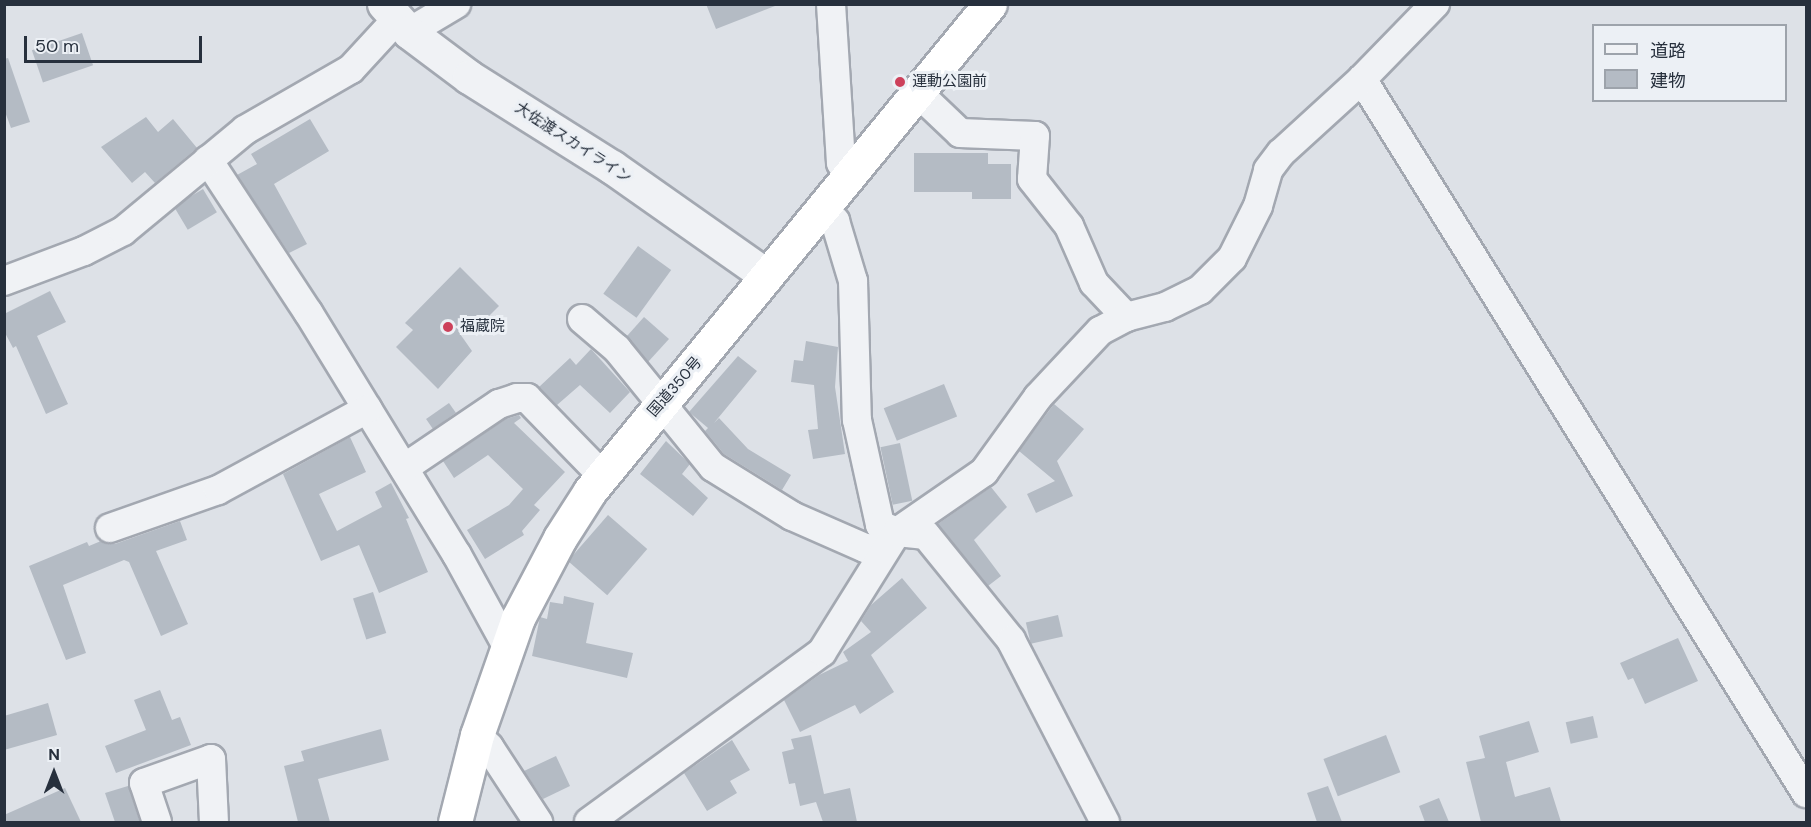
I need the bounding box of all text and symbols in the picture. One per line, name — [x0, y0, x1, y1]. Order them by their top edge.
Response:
scale bar — [27, 24, 206, 62]
legend — [1592, 24, 1787, 102]
text: 50 m — [35, 34, 79, 58]
text: 道路 — [1650, 39, 1686, 63]
text: 建物 — [1650, 69, 1686, 93]
place label: 運動公園前 — [912, 73, 987, 91]
marker: 運動公園前 — [893, 75, 907, 89]
street label: 大佐渡スカイライン — [511, 99, 635, 187]
place label: 福蔵院 — [460, 318, 505, 336]
marker: 福蔵院 — [441, 320, 455, 334]
street label: 国道350号 — [644, 353, 706, 421]
north arrow — [24, 743, 84, 803]
text: N — [48, 744, 60, 765]

